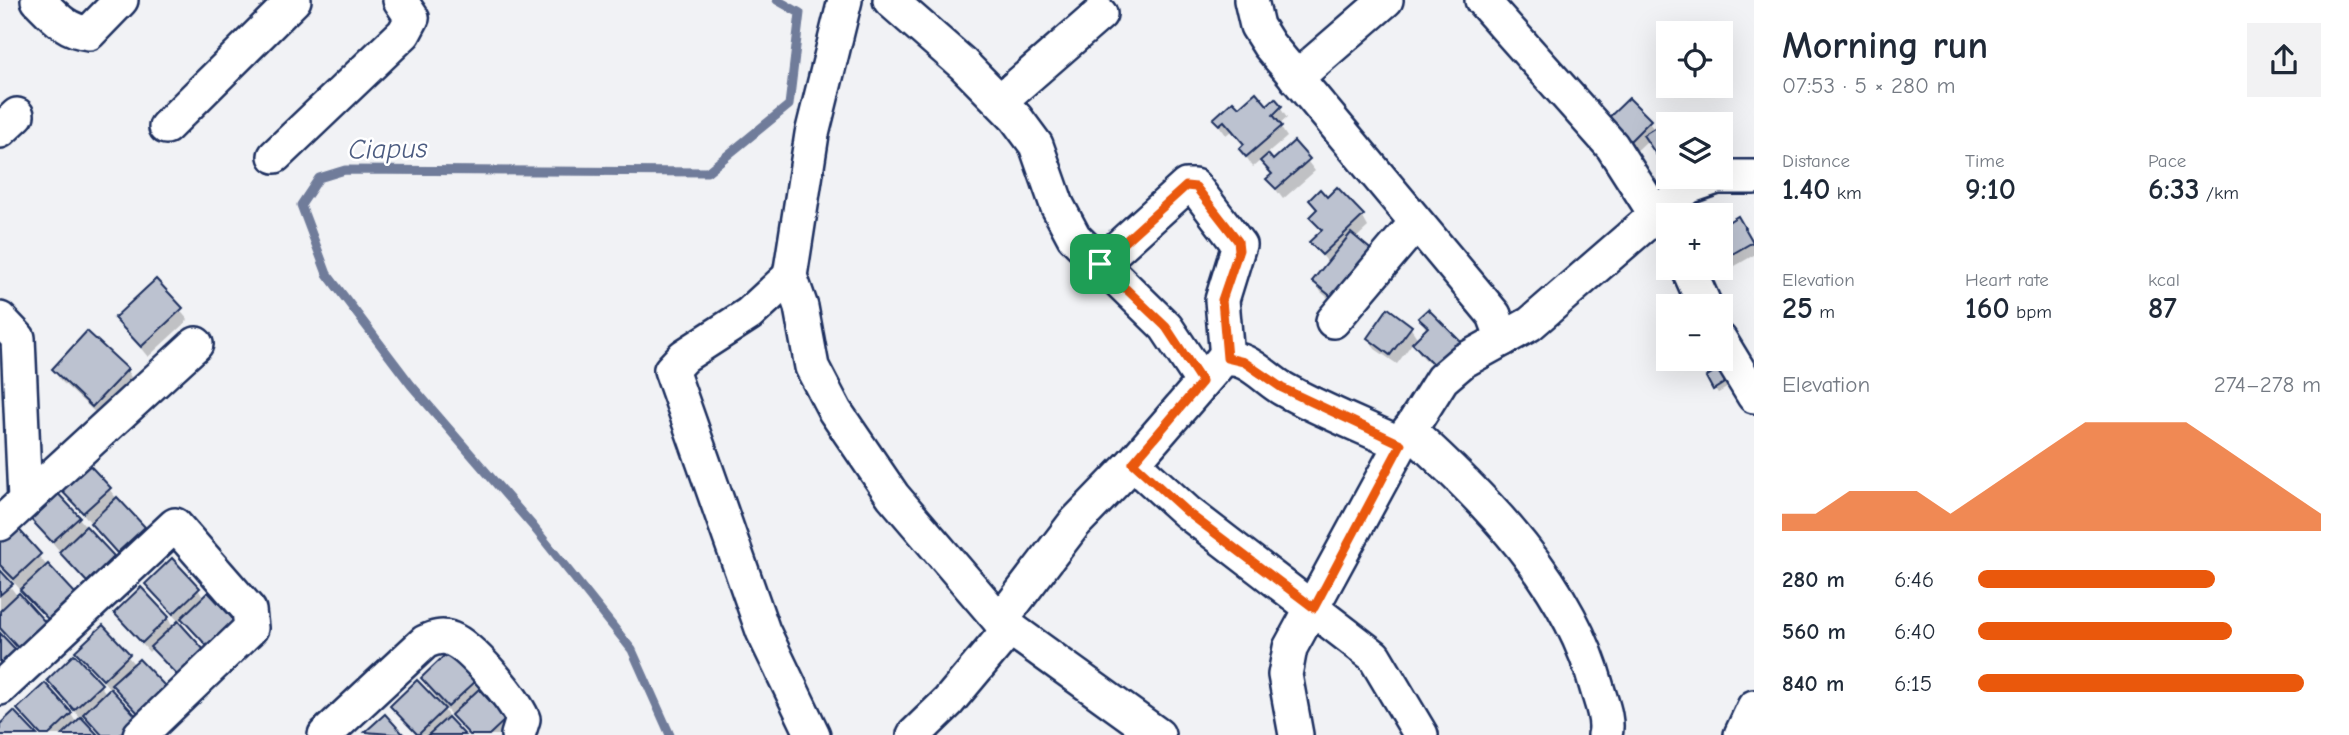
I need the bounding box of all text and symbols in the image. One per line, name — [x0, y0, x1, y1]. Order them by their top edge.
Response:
map controls — [1656, 21, 1733, 371]
button: locate — [1656, 21, 1733, 98]
button: share — [2247, 23, 2321, 97]
text: Morning run — [1782, 24, 1988, 68]
text: 07:53 · 5 × 280 m — [1782, 72, 1956, 99]
button: layers — [1656, 112, 1733, 189]
water label: Ciapus — [348, 132, 428, 166]
text: Distance — [1782, 150, 1850, 172]
text: Time — [1965, 150, 2004, 172]
text: Pace — [2148, 150, 2186, 172]
text: 1.40 — [1782, 172, 1830, 207]
text: 9:10 — [1965, 172, 2016, 207]
text: 6:33 — [2148, 172, 2199, 207]
text: km — [1830, 182, 1862, 204]
text: /km — [2199, 182, 2239, 204]
button: + — [1656, 203, 1733, 280]
pin — [1070, 234, 1130, 294]
icon: arrive — [1081, 245, 1119, 283]
text: Elevation — [1782, 269, 1855, 291]
text: Heart rate — [1965, 269, 2049, 291]
text: kcal — [2148, 269, 2180, 291]
text: 25 — [1782, 291, 1813, 326]
text: 160 — [1965, 291, 2010, 326]
text: 87 — [2148, 291, 2177, 326]
button: − — [1656, 294, 1733, 371]
text: m — [1813, 301, 1835, 323]
text: bpm — [2010, 301, 2052, 323]
text: Elevation — [1782, 371, 1870, 398]
text: 274–278 m — [2214, 371, 2321, 398]
text: 280 m — [1782, 566, 1845, 593]
text: 6:46 — [1894, 566, 1934, 593]
text: 560 m — [1782, 618, 1846, 645]
text: 6:40 — [1894, 618, 1936, 645]
text: 840 m — [1782, 670, 1844, 697]
text: 6:15 — [1894, 670, 1932, 697]

